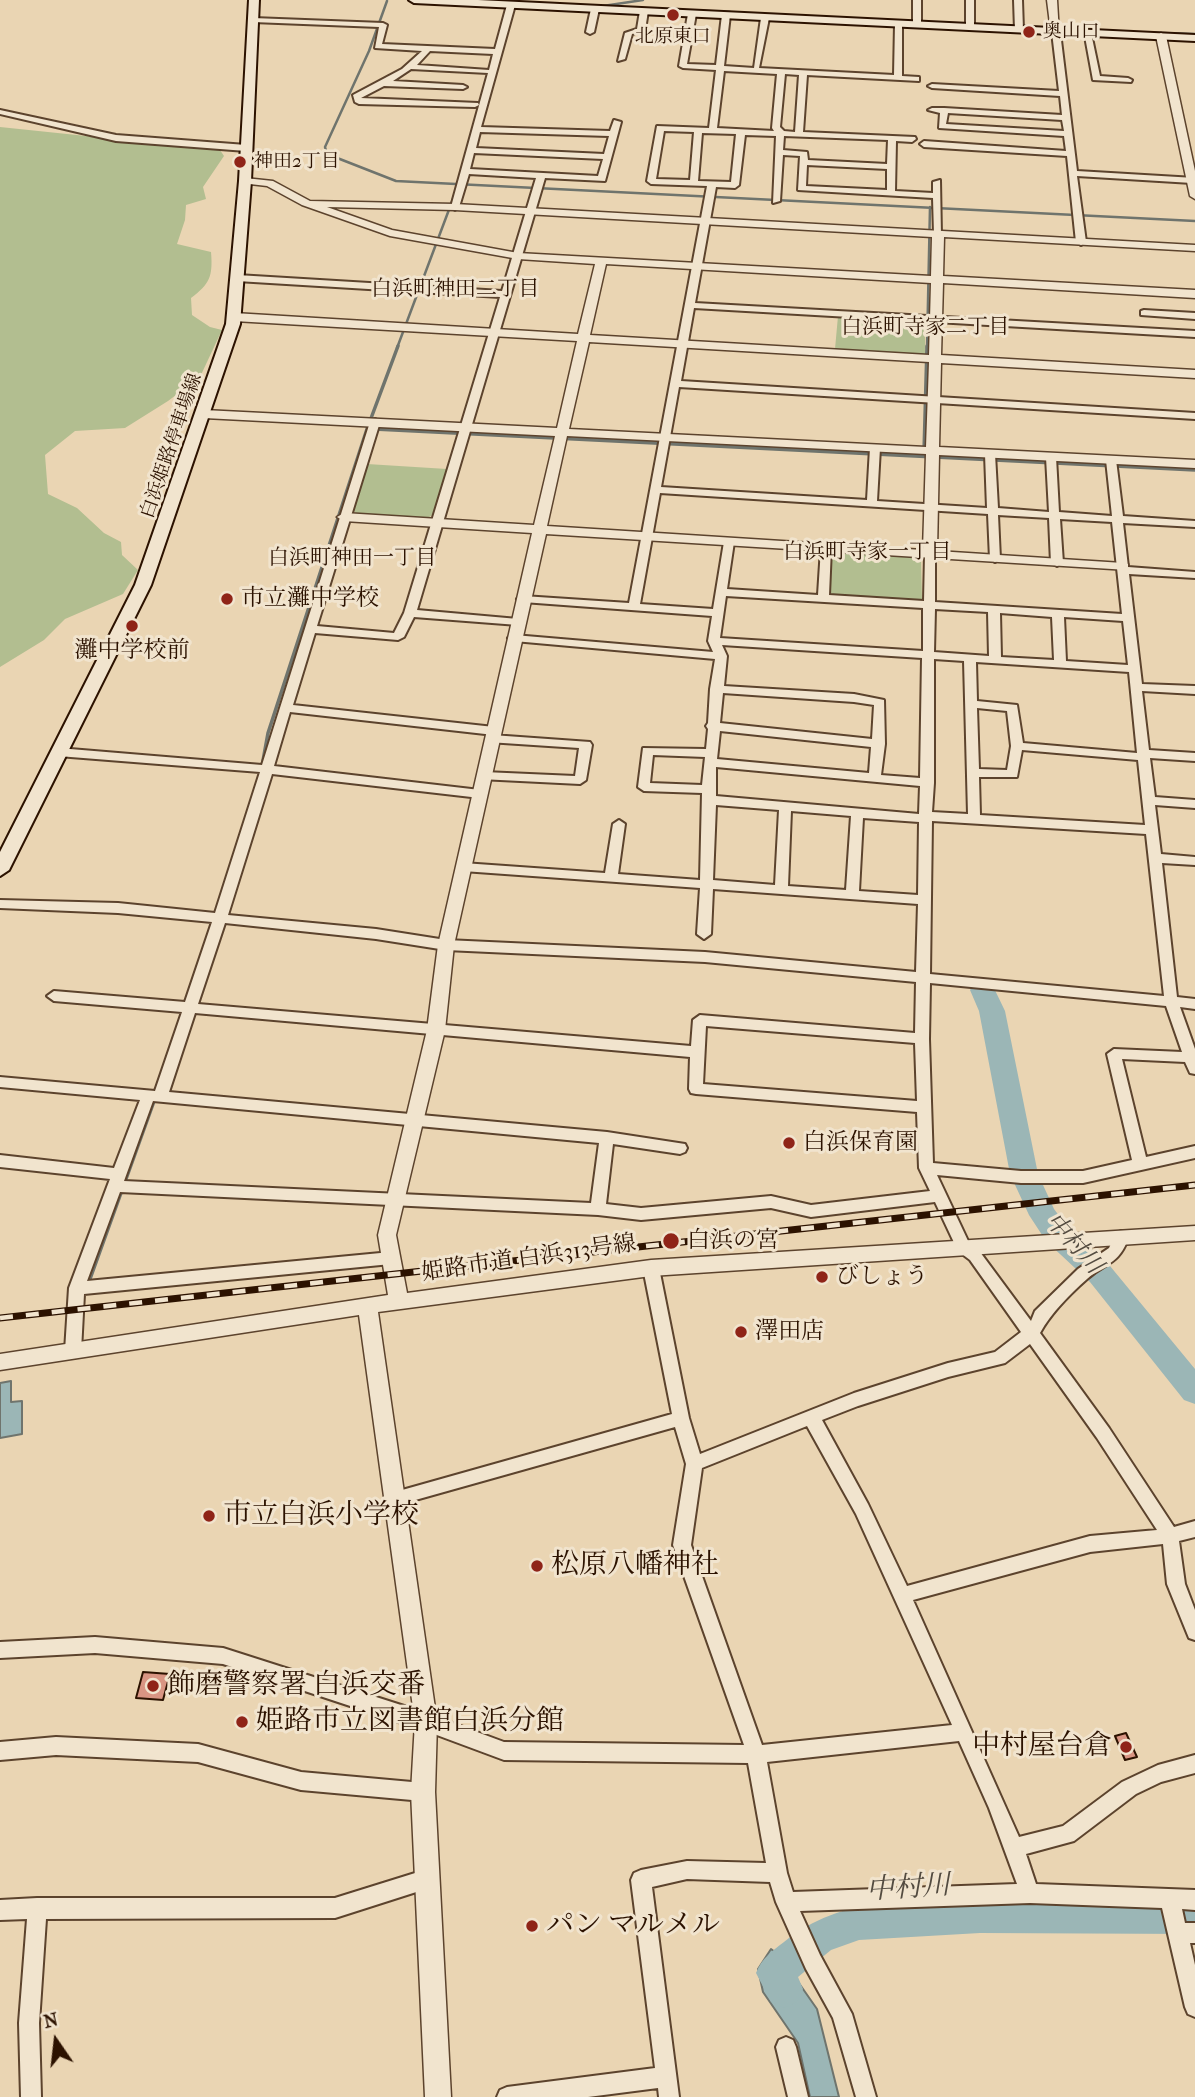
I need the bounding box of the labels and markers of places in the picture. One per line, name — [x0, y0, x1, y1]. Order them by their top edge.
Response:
marker: 北原東口 — [665, 7, 681, 23]
place label: 奥山口 — [1043, 21, 1100, 43]
marker: 奥山口 — [1021, 24, 1037, 40]
place label: 北原東口 — [635, 26, 711, 48]
place label: 神田2丁目 — [254, 151, 340, 173]
marker: 神田2丁目 — [232, 154, 248, 170]
place label: 市立灘中学校 — [241, 585, 379, 613]
marker: 市立灘中学校 — [219, 591, 235, 607]
marker: 灘中学校前 — [124, 618, 140, 634]
place label: 灘中学校前 — [75, 637, 189, 665]
place label: 白浜保育園 — [803, 1129, 918, 1157]
marker: 白浜保育園 — [781, 1135, 797, 1151]
place label: 白浜の宮 — [687, 1227, 779, 1255]
marker: 白浜の宮 — [661, 1231, 681, 1251]
place label: びしょう — [836, 1263, 928, 1291]
marker: びしょう — [814, 1269, 830, 1285]
place label: 澤田店 — [755, 1318, 824, 1346]
marker: 澤田店 — [733, 1324, 749, 1340]
place label: 市立白浜小学校 — [223, 1499, 419, 1533]
marker: 市立白浜小学校 — [201, 1508, 217, 1524]
place label: 松原八幡神社 — [551, 1549, 719, 1583]
marker: 松原八幡神社 — [529, 1558, 545, 1574]
place label: 飾磨警察署 白浜交番 — [167, 1669, 425, 1703]
marker: 飾磨警察署 白浜交番 — [145, 1678, 161, 1694]
place label: 姫路市立図書館白浜分館 — [256, 1705, 564, 1739]
marker: 姫路市立図書館白浜分館 — [234, 1714, 250, 1730]
place label: 中村屋台倉 — [972, 1730, 1112, 1764]
marker: 中村屋台倉 — [1118, 1739, 1134, 1755]
place label: パン マルメル — [546, 1909, 720, 1943]
marker: パン マルメル — [524, 1918, 540, 1934]

